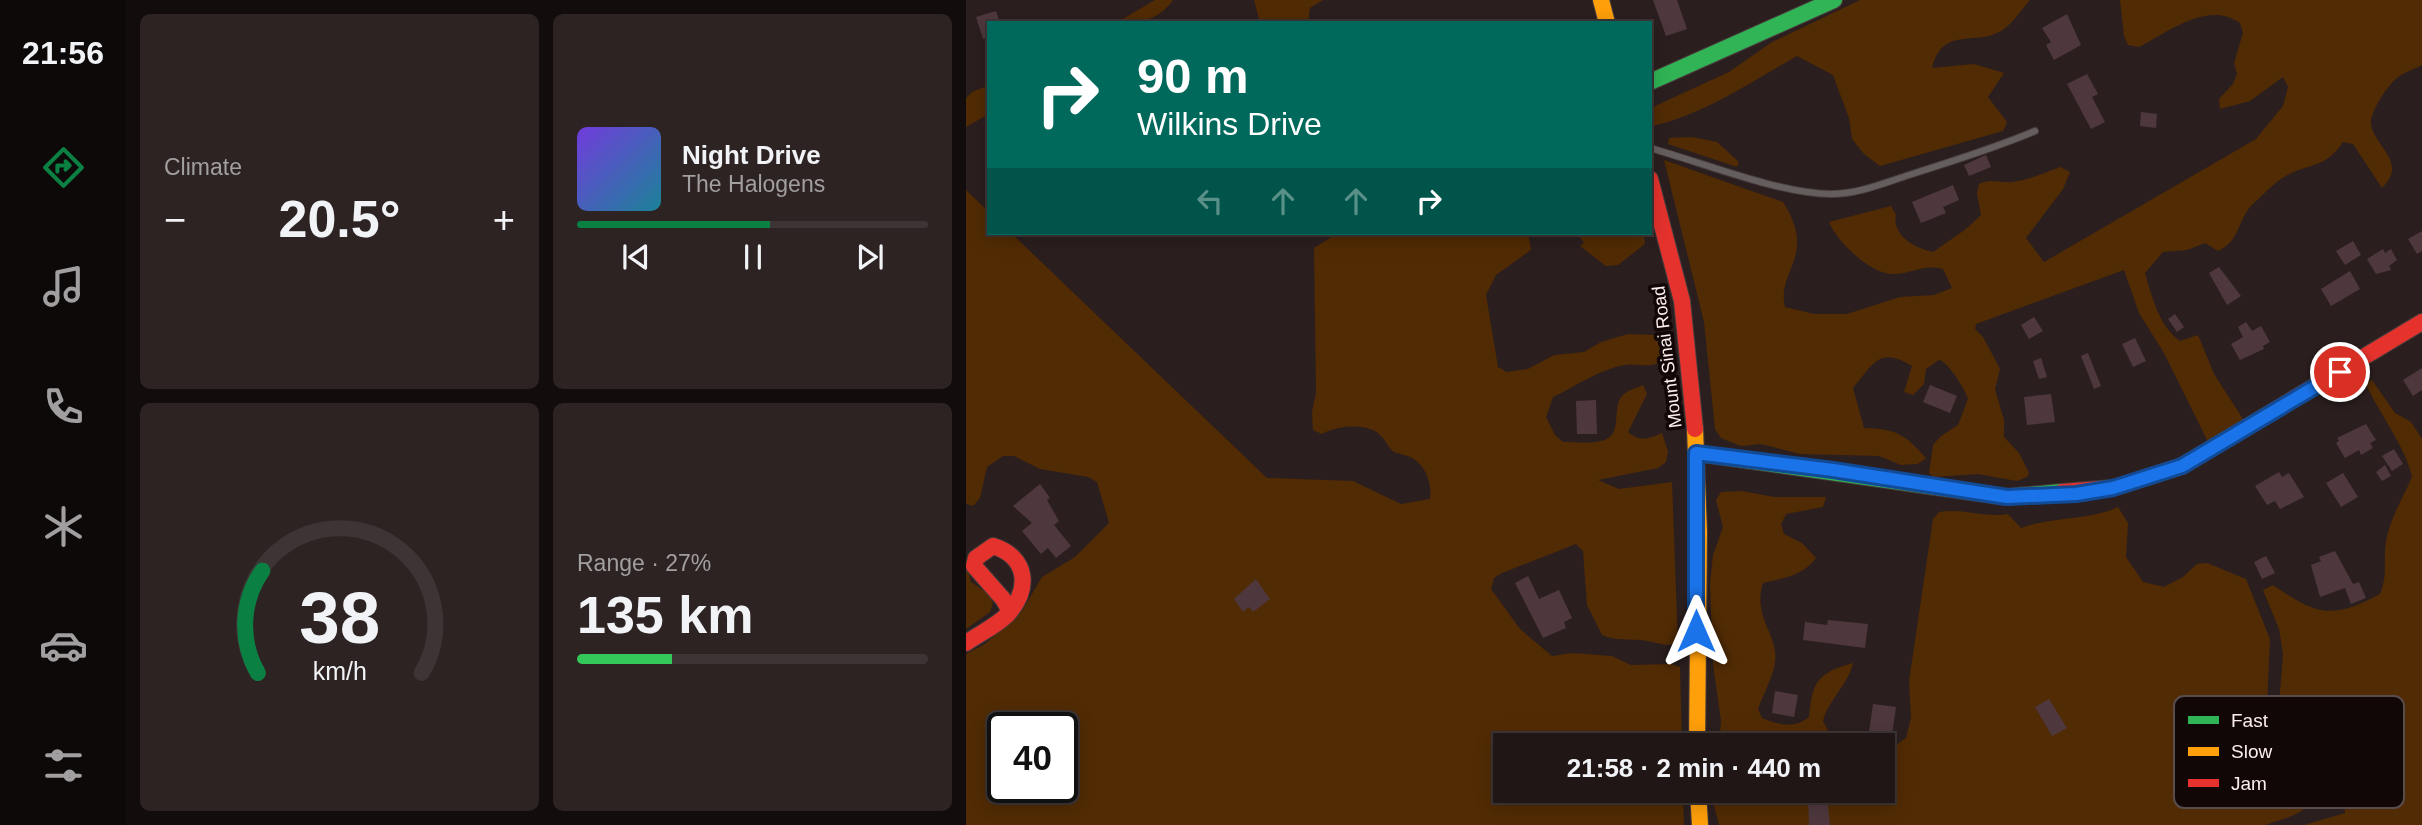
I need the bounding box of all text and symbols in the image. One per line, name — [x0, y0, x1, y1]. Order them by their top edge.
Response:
text: 21:56 — [22, 35, 104, 71]
icon: right — [1022, 49, 1113, 140]
text: 90 m — [1137, 49, 1249, 103]
text: Wilkins Drive — [1137, 106, 1322, 142]
text: Night Drive — [682, 140, 821, 170]
icon: directions — [39, 143, 88, 192]
text: Climate — [164, 154, 242, 180]
text: The Halogens — [682, 171, 825, 197]
icon: left — [1191, 182, 1229, 220]
icon: ahead — [1264, 182, 1302, 220]
icon: ahead — [1337, 182, 1375, 220]
icon: right — [1410, 182, 1448, 220]
text: 20.5° — [278, 190, 401, 248]
text: − — [164, 199, 186, 241]
text: + — [493, 199, 515, 241]
icon: previous — [617, 238, 655, 276]
icon: pause — [734, 238, 772, 276]
icon: next — [851, 238, 889, 276]
icon: music — [39, 262, 88, 311]
street label: Mount Sinai Road — [1648, 285, 1686, 429]
pin — [2310, 342, 2370, 402]
icon: arrive — [2321, 353, 2359, 391]
icon: phone — [39, 382, 88, 431]
icon: climate — [39, 502, 88, 551]
text: Range · 27% — [577, 550, 711, 576]
text: 38 — [299, 577, 380, 658]
text: 135 km — [577, 586, 753, 644]
position arrow — [1659, 594, 1733, 668]
icon: car — [39, 621, 88, 670]
text: km/h — [312, 657, 367, 685]
legend — [2174, 696, 2404, 808]
text: Fast — [2231, 710, 2269, 731]
speed limit sign: 40 — [987, 712, 1078, 803]
icon: filters — [39, 741, 88, 790]
text: Slow — [2231, 741, 2272, 762]
text: 21:58 · 2 min · 440 m — [1567, 753, 1821, 783]
text: Jam — [2231, 773, 2267, 794]

